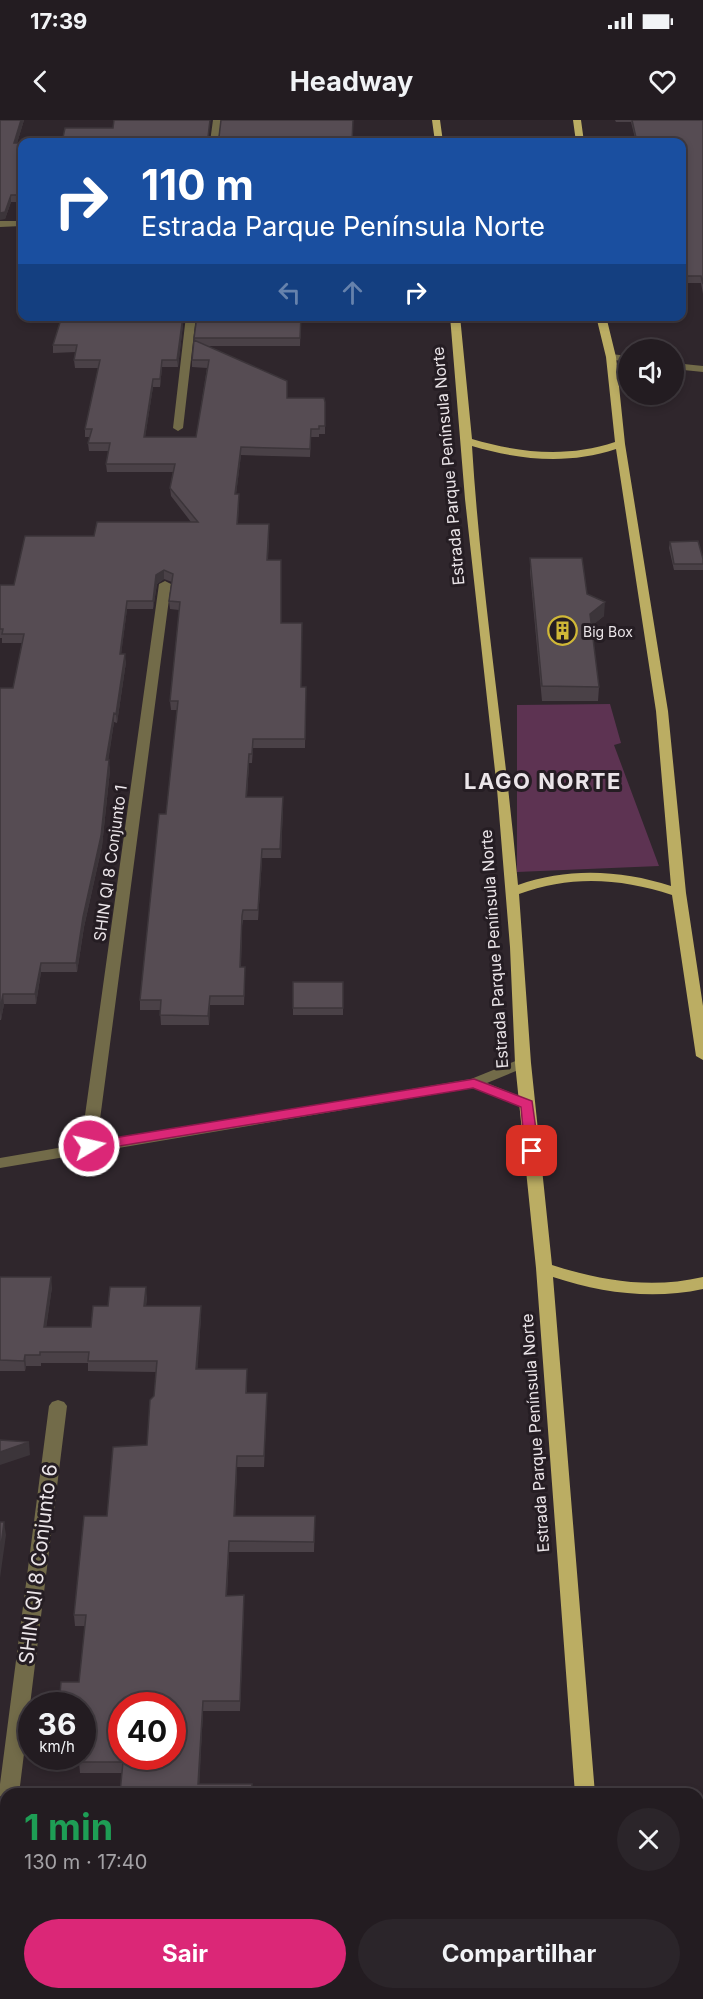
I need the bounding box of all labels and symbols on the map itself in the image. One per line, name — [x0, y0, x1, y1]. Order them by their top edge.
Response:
street label: Estrada Parque Península Norte — [428, 346, 468, 586]
building icon: Big Box — [546, 615, 578, 647]
place label: Big Box — [583, 623, 633, 640]
district label: LAGO NORTE — [464, 768, 622, 794]
street label: SHIN QI 8 Conjunto 1 — [89, 784, 131, 942]
street label: Estrada Parque Península Norte — [476, 829, 512, 1069]
position arrow — [57, 1114, 121, 1178]
pin — [506, 1125, 557, 1176]
street label: Estrada Parque Península Norte — [517, 1313, 553, 1553]
street label: SHIN QI 8 Conjunto 6 — [14, 1463, 62, 1665]
speed limit sign: 40 — [108, 1692, 186, 1770]

